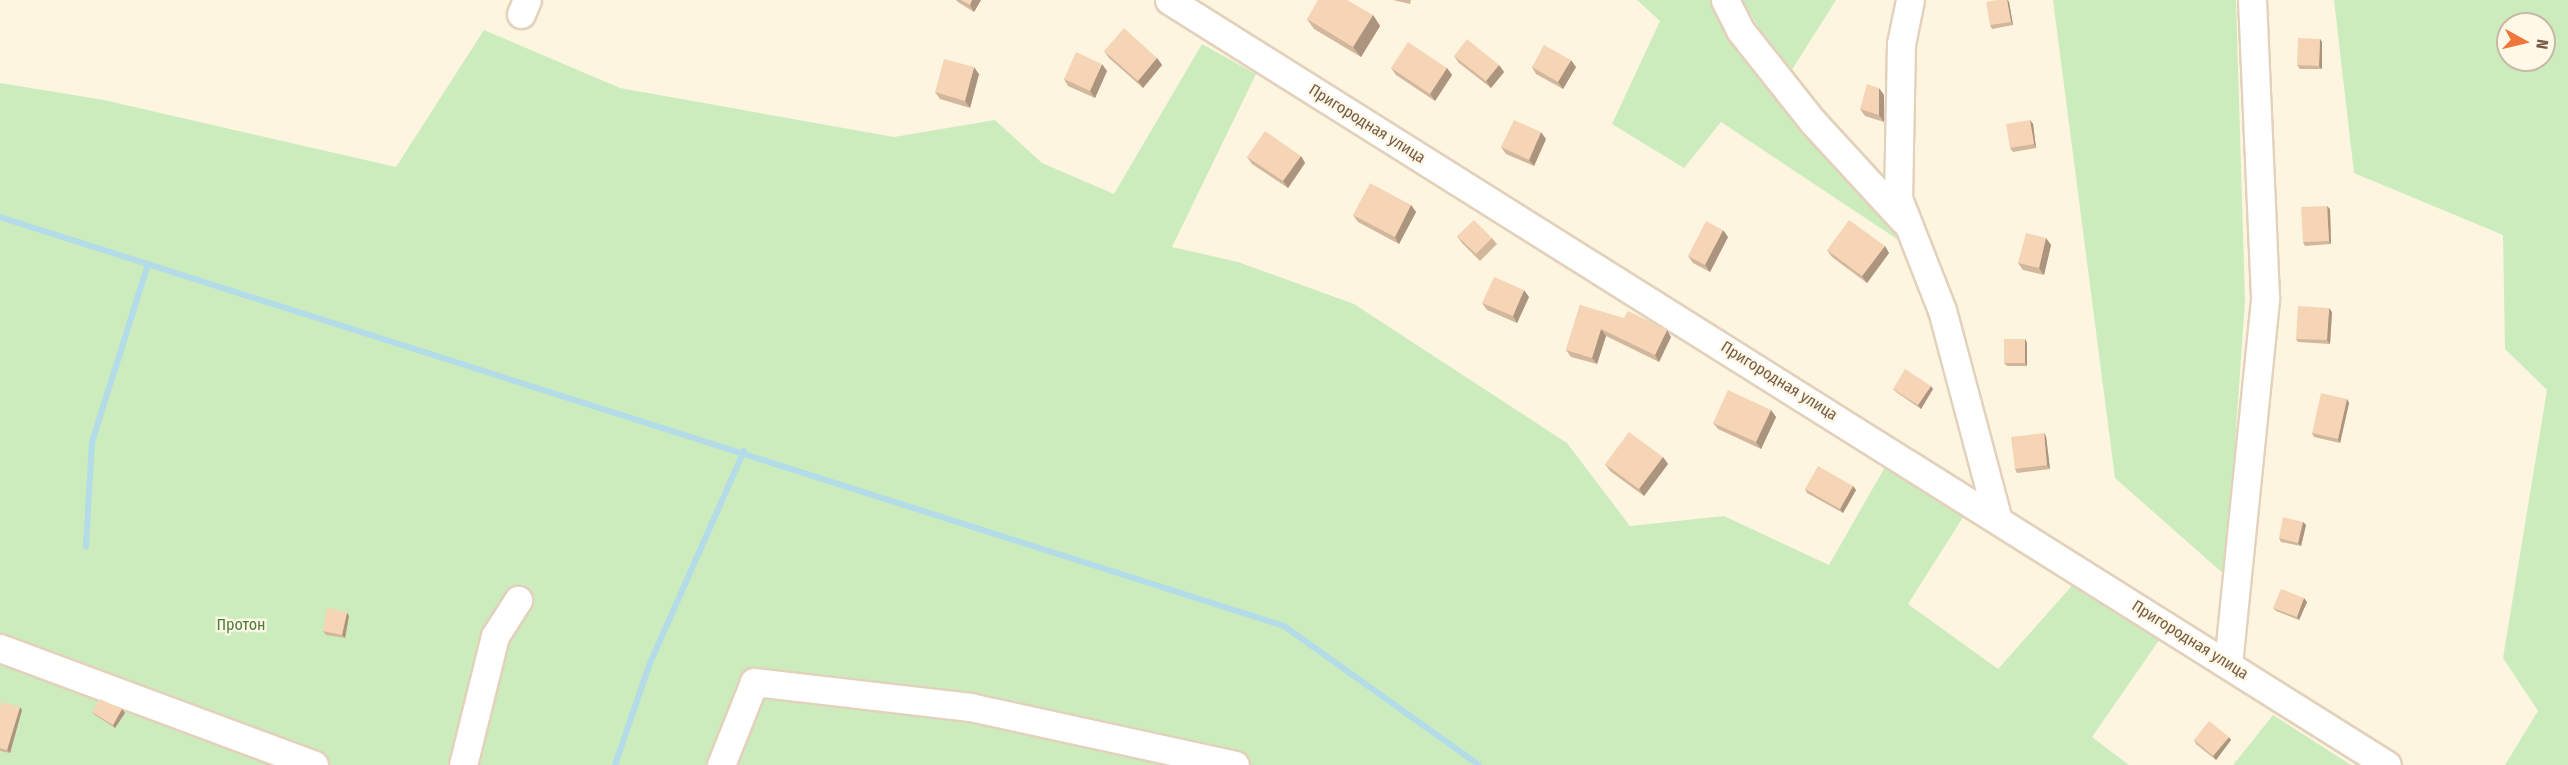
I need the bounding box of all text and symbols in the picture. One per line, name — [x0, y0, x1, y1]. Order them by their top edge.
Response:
north arrow — [2496, 12, 2556, 72]
text: N — [2532, 38, 2552, 50]
street label: Пригородная улица — [1305, 80, 1429, 168]
street label: Пригородная улица — [1717, 337, 1841, 425]
street label: Пригородная улица — [2128, 596, 2252, 684]
park label: Протон — [216, 615, 266, 635]

